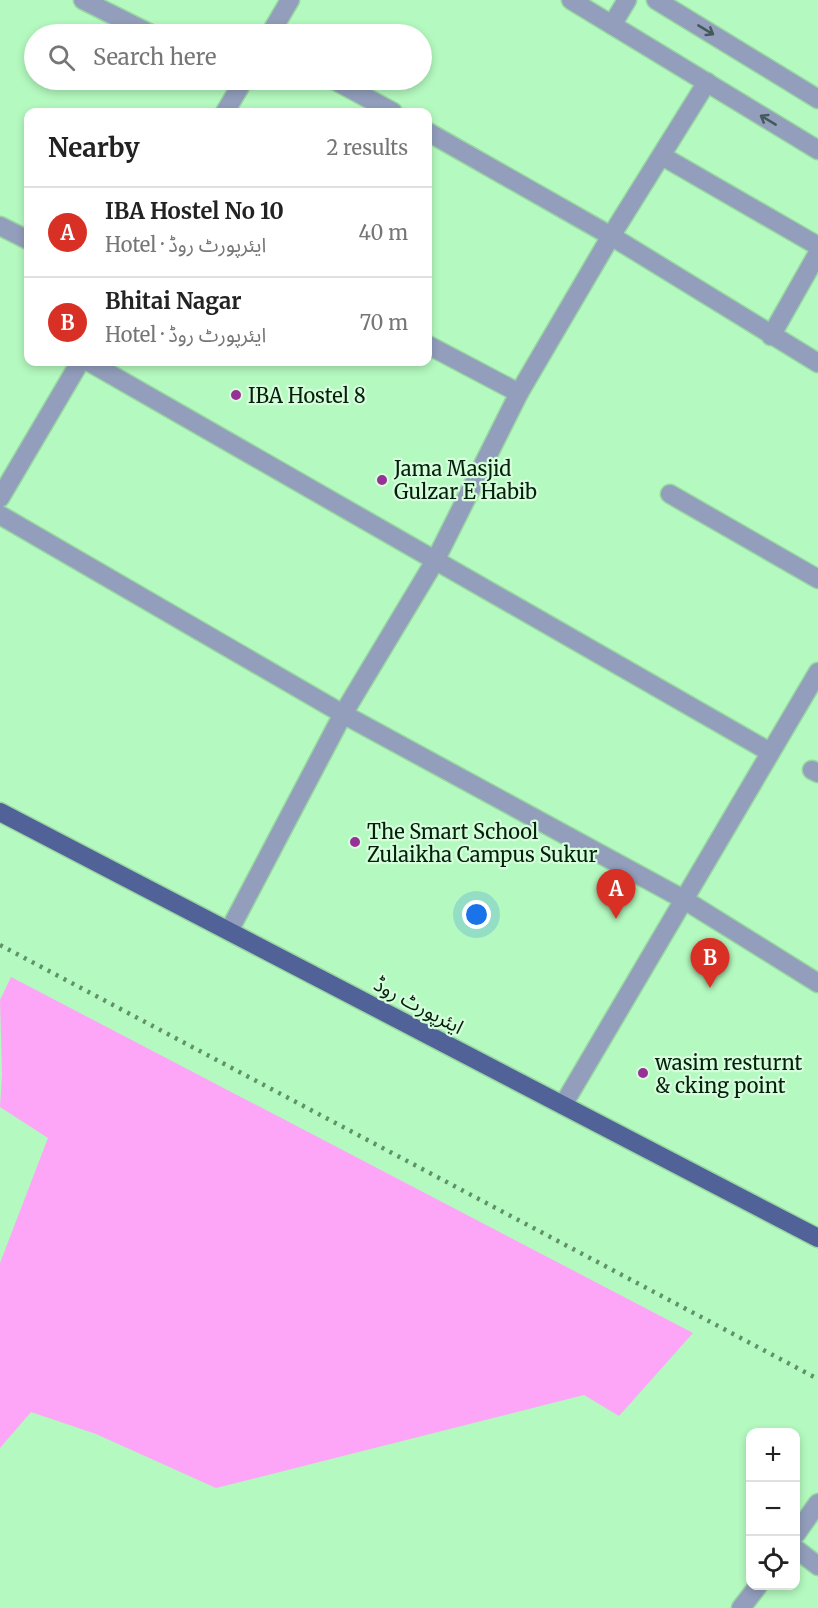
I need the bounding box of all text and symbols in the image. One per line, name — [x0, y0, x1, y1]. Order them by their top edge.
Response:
search box — [24, 24, 432, 90]
one-way arrow — [697, 25, 714, 37]
icon: search — [45, 41, 78, 74]
text: Search here — [93, 43, 216, 71]
one-way arrow — [760, 113, 777, 125]
text: Nearby — [48, 131, 140, 164]
text: 2 results — [326, 135, 408, 160]
text: IBA Hostel No 10 — [105, 197, 284, 225]
text: A — [60, 220, 75, 245]
text: 40 m — [358, 220, 408, 245]
text: Hotel · ایئرپورٹ روڈ — [105, 232, 266, 257]
text: Bhitai Nagar — [105, 287, 242, 315]
text: B — [61, 310, 74, 335]
text: 70 m — [360, 310, 408, 335]
text: Hotel · ایئرپورٹ روڈ — [105, 322, 266, 347]
place label: IBA Hostel 8 — [248, 383, 366, 408]
marker: IBA Hostel 8 — [229, 388, 243, 402]
place label: Jama Masjid Gulzar E Habib — [393, 456, 537, 504]
marker: Jama Masjid Gulzar E Habib — [375, 473, 389, 487]
place label: The Smart School Zulaikha Campus Sukur — [367, 819, 597, 867]
marker: The Smart School Zulaikha Campus Sukur — [348, 835, 362, 849]
pin: A — [596, 870, 636, 919]
your location — [462, 900, 491, 929]
pin: B — [690, 938, 730, 988]
street label: ایئرپورٹ روڈ — [369, 971, 468, 1040]
place label: wasim resturnt & cking point — [654, 1050, 802, 1098]
marker: wasim resturnt & cking point — [636, 1066, 650, 1080]
map controls — [746, 1428, 800, 1590]
button: + — [746, 1428, 800, 1482]
button: − — [746, 1482, 800, 1536]
button: locate — [746, 1536, 800, 1590]

